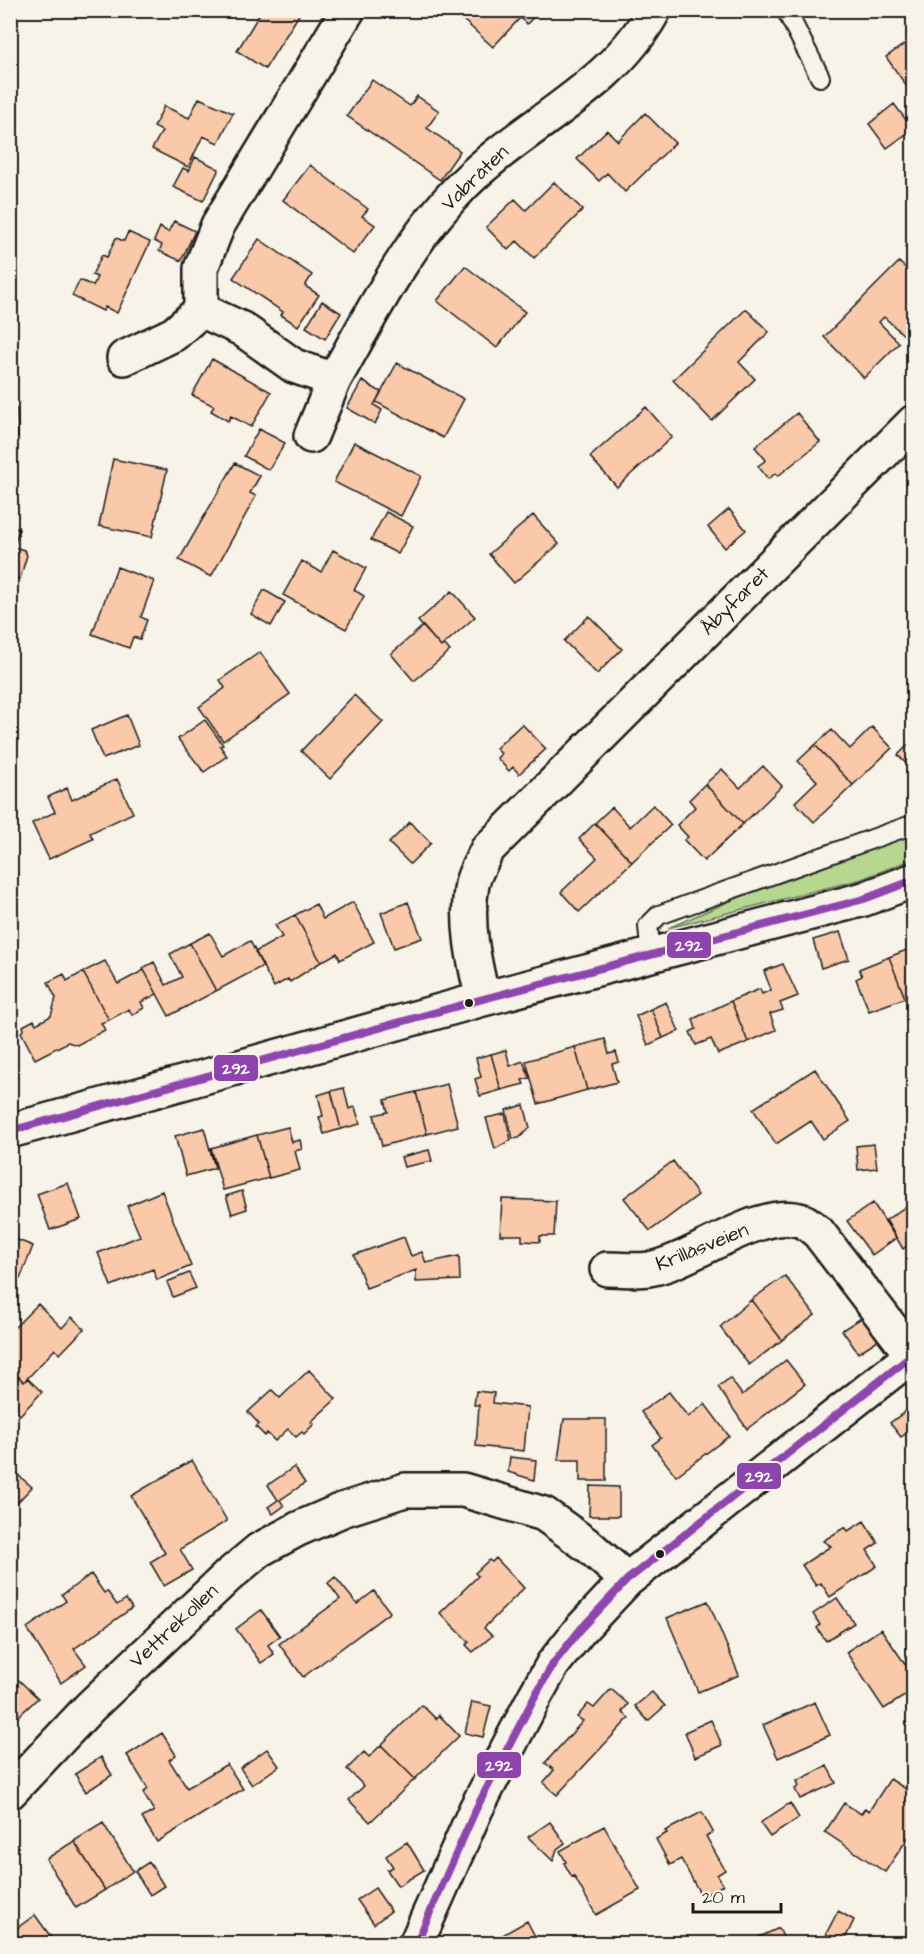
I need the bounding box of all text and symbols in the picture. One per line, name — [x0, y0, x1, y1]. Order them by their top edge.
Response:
street label: Vabråten — [435, 139, 515, 217]
street label: Åbyfaret — [694, 560, 776, 642]
line badge: 292 — [666, 931, 712, 959]
text: 292 — [674, 935, 704, 957]
unlabelled marker — [463, 997, 475, 1009]
line badge: 292 — [213, 1054, 259, 1082]
text: 292 — [221, 1058, 251, 1080]
street label: Krillåsveien — [651, 1216, 753, 1278]
line badge: 292 — [736, 1462, 782, 1490]
text: 292 — [744, 1466, 774, 1488]
unlabelled marker — [654, 1548, 666, 1560]
street label: Vettrekollen — [123, 1578, 225, 1674]
line badge: 292 — [476, 1751, 522, 1779]
text: 292 — [484, 1755, 514, 1777]
scale bar — [693, 1876, 782, 1914]
text: 20 m — [702, 1885, 745, 1910]

